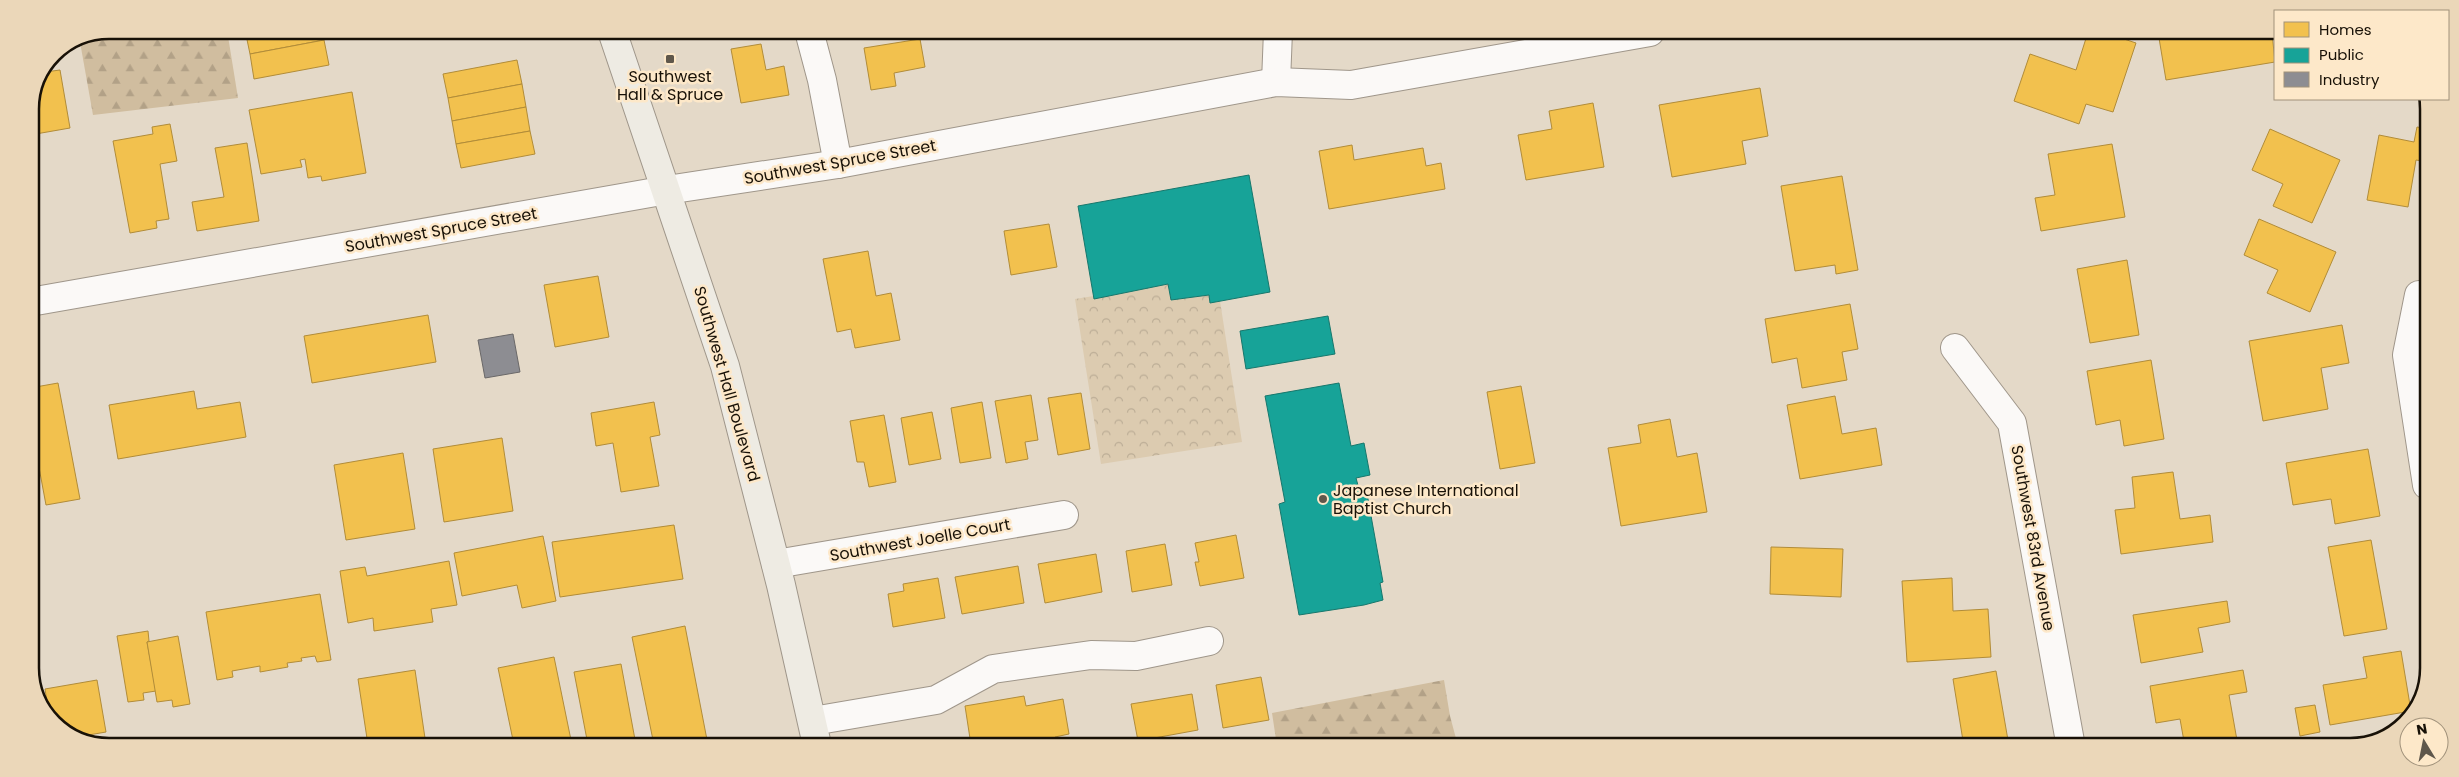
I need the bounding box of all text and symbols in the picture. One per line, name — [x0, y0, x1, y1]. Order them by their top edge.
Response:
legend — [2274, 10, 2449, 100]
text: Homes — [2319, 19, 2372, 40]
text: Public — [2319, 44, 2364, 65]
marker: Southwest Hall & Spruce — [664, 53, 676, 65]
place label: Southwest Hall & Spruce — [617, 65, 723, 106]
text: Industry — [2319, 69, 2380, 90]
street label: Southwest Spruce Street — [742, 134, 938, 190]
street label: Southwest Spruce Street — [343, 202, 539, 258]
street label: Southwest Hall Boulevard — [688, 284, 766, 484]
street label: Southwest 83rd Avenue — [2005, 443, 2061, 633]
place label: Japanese International Baptist Church — [1333, 479, 1519, 520]
marker: Japanese International Baptist Church — [1317, 493, 1329, 505]
street label: Southwest Joelle Court — [828, 513, 1012, 567]
north arrow — [2399, 717, 2449, 767]
text: N — [2415, 718, 2429, 740]

